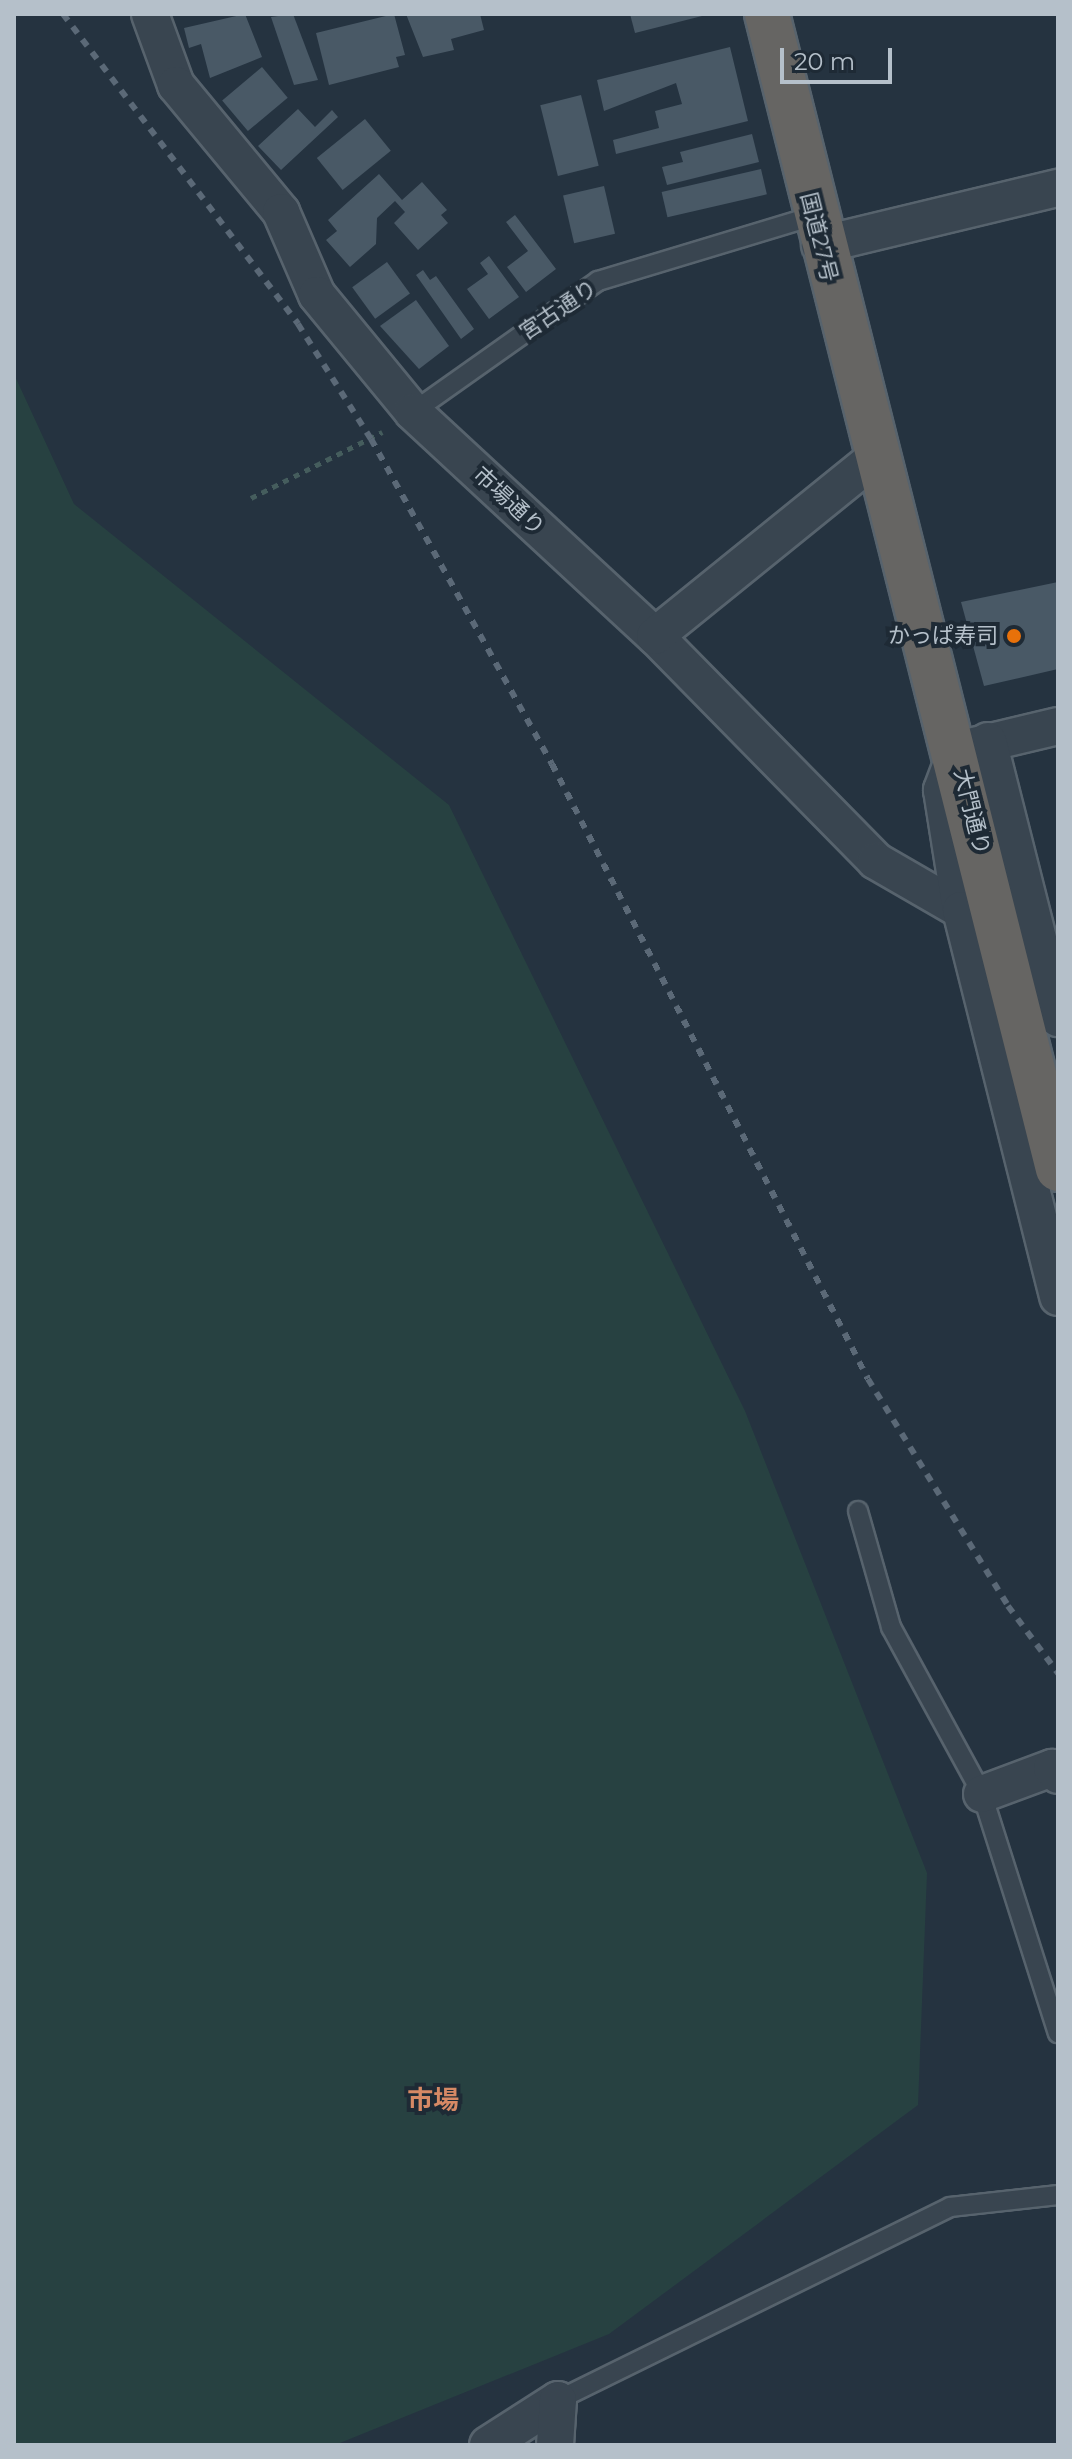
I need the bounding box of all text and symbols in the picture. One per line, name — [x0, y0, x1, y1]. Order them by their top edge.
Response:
scale bar — [784, 32, 896, 82]
text: 20 m — [794, 47, 855, 76]
street label: 国道27号 — [795, 189, 843, 285]
street label: 宮古通り — [514, 274, 602, 346]
street label: 市場通り — [468, 461, 550, 541]
place label: かっぱ寿司 — [888, 623, 998, 649]
marker: かっぱ寿司 — [1005, 627, 1023, 645]
street label: 大門通り — [949, 766, 995, 858]
district label: 市場 — [407, 2085, 459, 2117]

